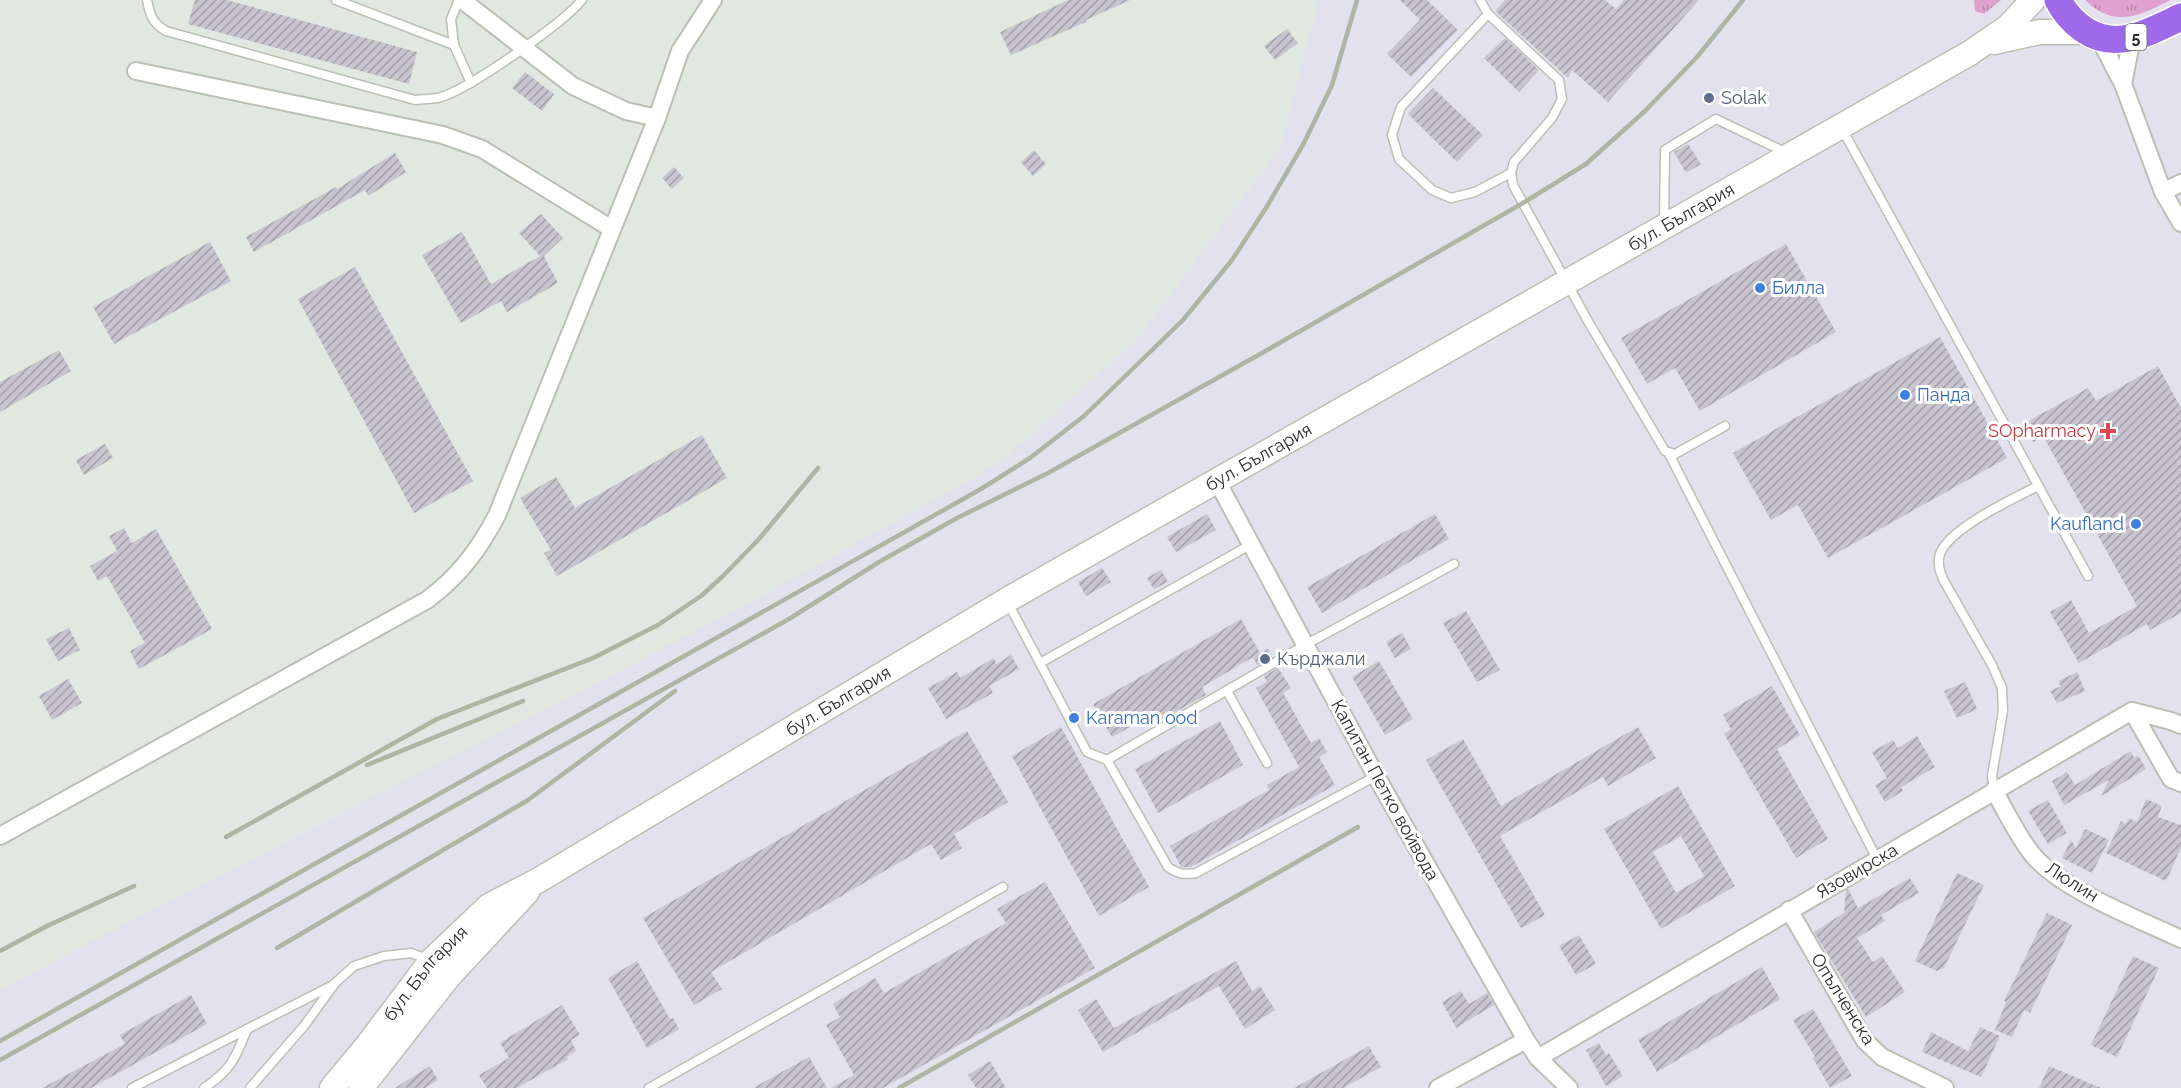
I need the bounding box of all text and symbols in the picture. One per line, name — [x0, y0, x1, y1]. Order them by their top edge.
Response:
road number: 5 — [2126, 24, 2146, 50]
place label: Solak — [1721, 87, 1767, 108]
marker: Solak — [1702, 91, 1716, 105]
street label: бул. България — [1624, 178, 1738, 255]
place label: Билла — [1772, 277, 1825, 298]
marker: Билла — [1753, 281, 1767, 295]
place label: Панда — [1917, 384, 1970, 405]
marker: Панда — [1898, 388, 1912, 402]
street label: бул. България — [1201, 418, 1315, 495]
place label: SOpharmacy — [1988, 420, 2096, 441]
marker: SOpharmacy — [2101, 424, 2115, 438]
place label: Kaufland — [2050, 513, 2124, 534]
marker: Kaufland — [2129, 517, 2143, 531]
place label: Кърджали — [1277, 648, 1366, 669]
marker: Кърджали — [1258, 652, 1272, 666]
street label: бул. България — [781, 661, 894, 740]
street label: Капитан Петко войвода — [1327, 696, 1444, 884]
place label: Karaman ood — [1086, 707, 1198, 728]
marker: Karaman ood — [1067, 711, 1081, 725]
street label: Язовирска — [1812, 839, 1901, 902]
street label: Люлин — [2042, 857, 2103, 906]
street label: бул. България — [379, 921, 472, 1025]
street label: Опълченска — [1807, 949, 1880, 1048]

